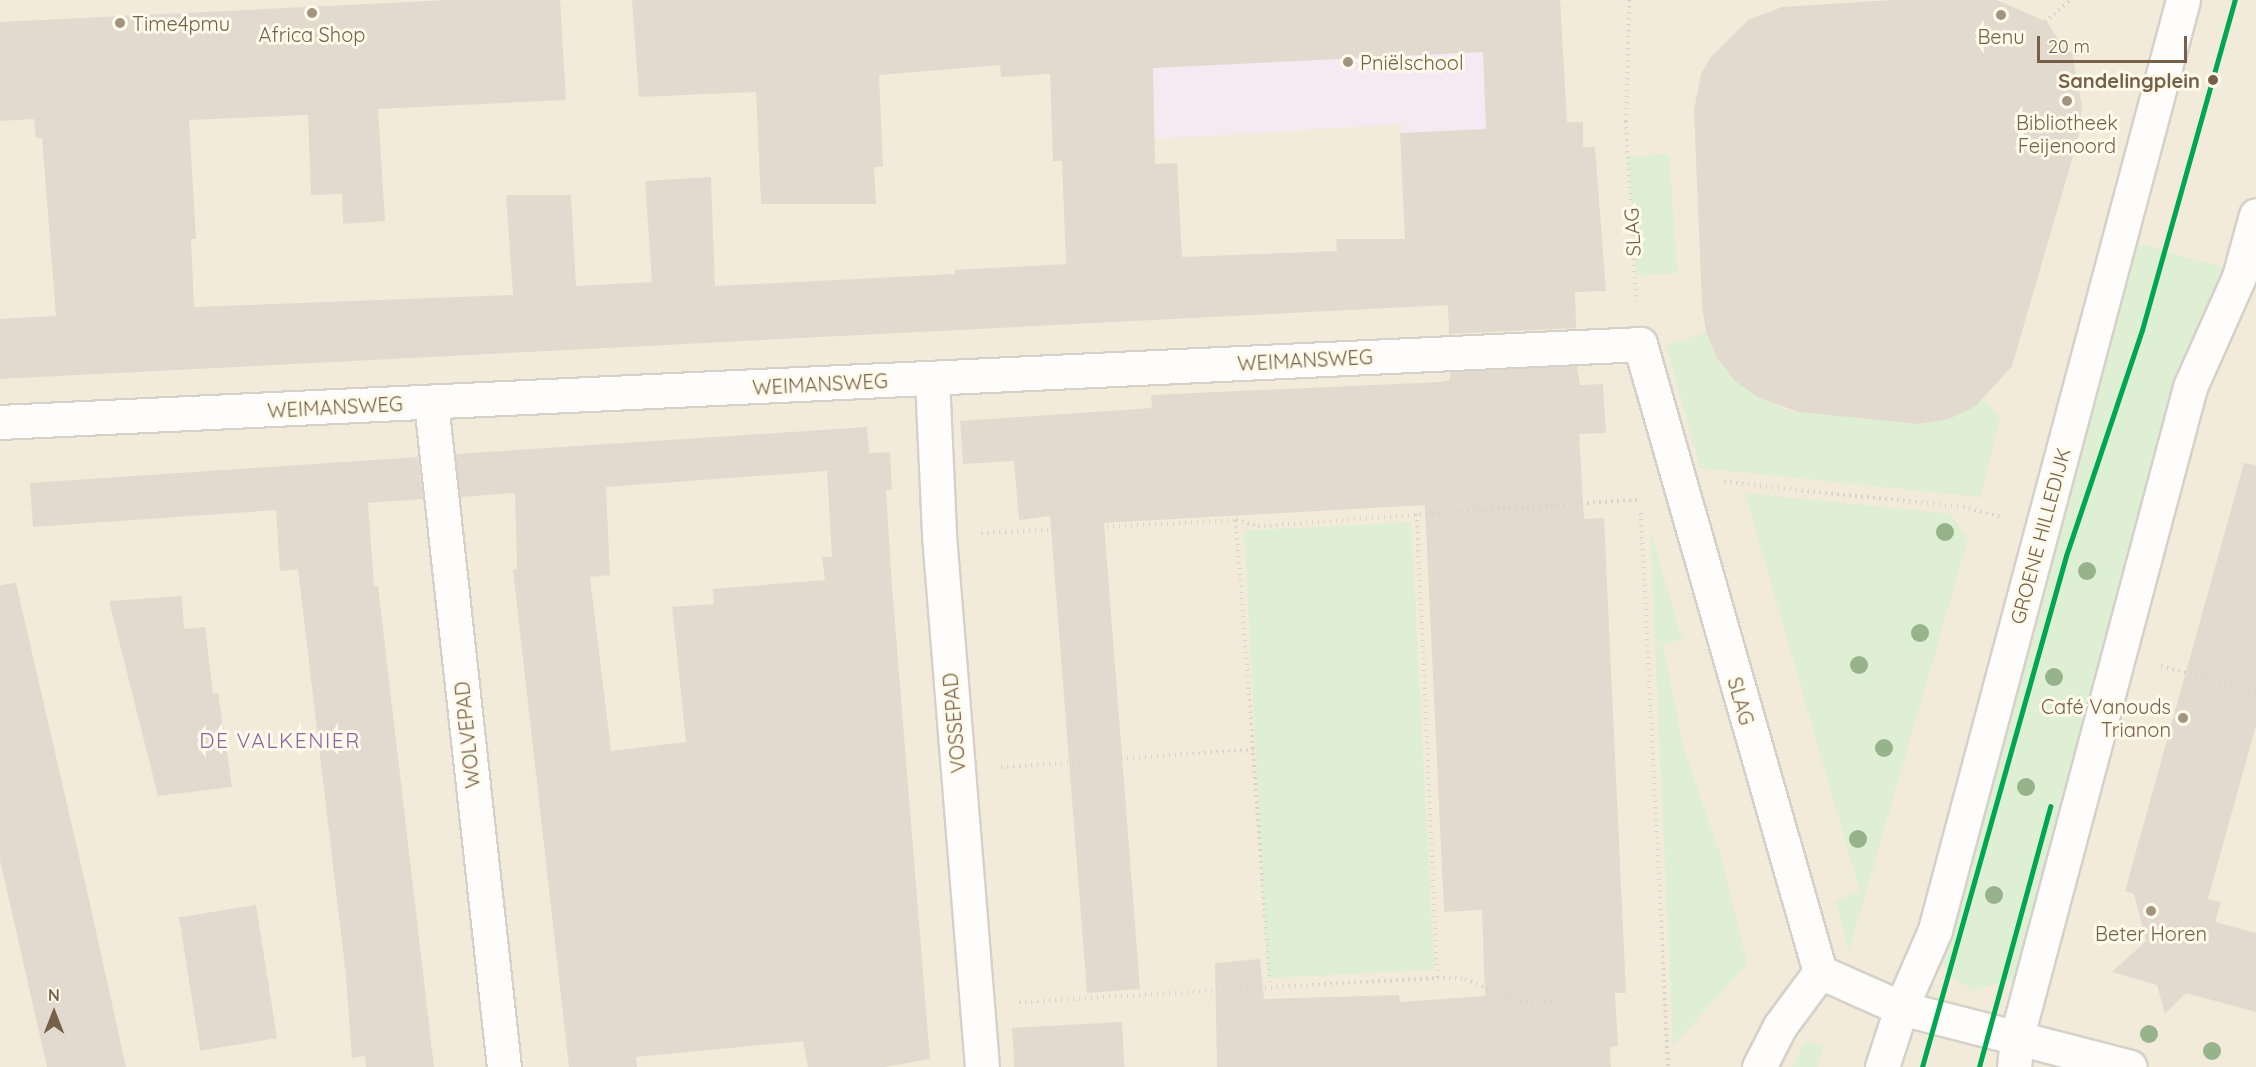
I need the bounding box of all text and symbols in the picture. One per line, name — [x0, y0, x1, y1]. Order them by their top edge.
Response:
marker: Africa Shop — [305, 6, 319, 20]
marker: Benu — [1994, 8, 2008, 22]
place label: Time4pmu — [132, 11, 230, 35]
marker: Time4pmu — [113, 16, 127, 30]
place label: Africa Shop — [259, 22, 365, 46]
place label: Benu — [1977, 24, 2025, 48]
scale bar — [2040, 24, 2190, 62]
text: 20 m — [2048, 35, 2090, 58]
place label: Pniëlschool — [1360, 50, 1464, 74]
marker: Pniëlschool — [1341, 55, 1355, 69]
place label: Sandelingplein — [2058, 68, 2200, 92]
marker: Sandelingplein — [2204, 71, 2222, 89]
marker: Bibliotheek Feijenoord — [2060, 94, 2074, 108]
place label: Bibliotheek Feijenoord — [2016, 110, 2118, 157]
street label: SLAG — [1619, 207, 1645, 257]
street label: WEIMANSWEG — [1237, 344, 1373, 376]
street label: WEIMANSWEG — [752, 368, 888, 400]
street label: WEIMANSWEG — [267, 391, 403, 423]
street label: GROENE HILLEDIJK — [2005, 445, 2075, 627]
street label: VOSSEPAD — [938, 672, 970, 774]
street label: SLAG — [1723, 674, 1759, 728]
street label: WOLVEPAD — [449, 680, 485, 790]
place label: Café Vanouds Trianon — [2041, 694, 2171, 741]
marker: Café Vanouds Trianon — [2176, 711, 2190, 725]
district label: DE VALKENIER — [199, 727, 361, 753]
marker: Beter Horen — [2144, 904, 2158, 918]
place label: Beter Horen — [2095, 921, 2207, 945]
north arrow — [24, 983, 84, 1043]
text: N — [48, 985, 60, 1005]

